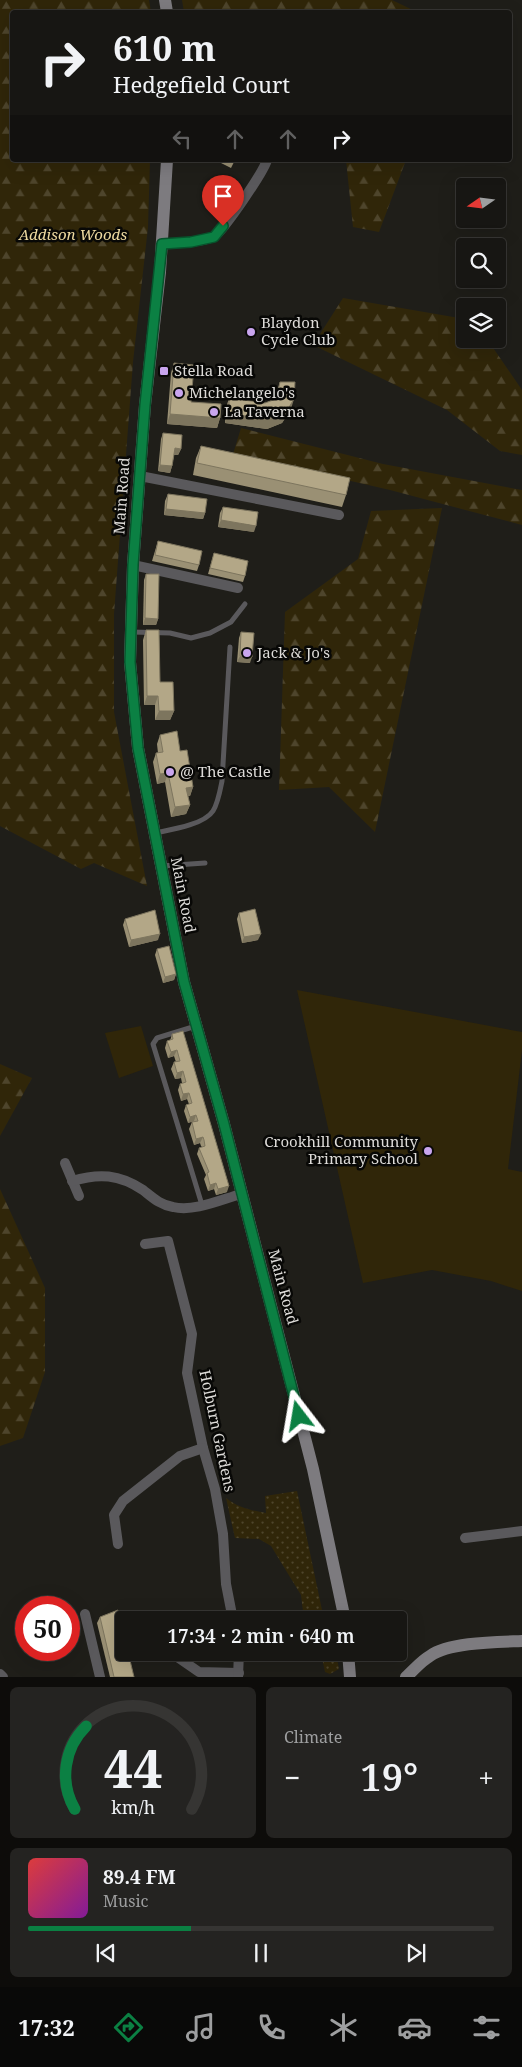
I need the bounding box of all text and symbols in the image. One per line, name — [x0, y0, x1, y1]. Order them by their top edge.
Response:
text: 610 m — [113, 24, 216, 71]
icon: right — [30, 30, 95, 95]
text: Hedgefield Court — [113, 69, 290, 99]
icon: left — [168, 125, 196, 153]
icon: ahead — [221, 125, 249, 153]
icon: ahead — [274, 125, 302, 153]
icon: right — [327, 125, 355, 153]
pin — [202, 175, 244, 226]
north arrow — [456, 178, 506, 228]
map controls — [456, 178, 506, 348]
icon: arrive — [209, 182, 237, 210]
park label: Addison Woods — [18, 224, 127, 244]
button: search — [456, 238, 506, 288]
button: layers — [456, 298, 506, 348]
place label: Blaydon Cycle Club — [261, 312, 335, 349]
marker: Blaydon Cycle Club — [245, 326, 257, 338]
place label: Stella Road — [174, 360, 253, 380]
marker: Stella Road — [158, 365, 170, 377]
place label: Michelangelo's — [189, 382, 295, 402]
marker: Michelangelo's — [173, 387, 185, 399]
place label: La Taverna — [224, 401, 305, 421]
marker: La Taverna — [208, 406, 220, 418]
street label: Main Road — [108, 457, 134, 535]
place label: Jack & Jo's — [256, 642, 330, 662]
marker: Jack & Jo's — [241, 647, 253, 659]
place label: @ The Castle — [180, 761, 271, 781]
marker: @ The Castle — [164, 766, 176, 778]
street label: Main Road — [167, 855, 201, 935]
place label: Crookhill Community Primary School — [264, 1131, 419, 1168]
marker: Crookhill Community Primary School — [422, 1145, 434, 1157]
street label: Main Road — [264, 1247, 304, 1327]
street label: Holburn Gardens — [195, 1368, 241, 1494]
position arrow — [272, 1389, 324, 1441]
speed limit sign: 50 — [15, 1596, 80, 1661]
text: 17:34 · 2 min · 640 m — [167, 1623, 355, 1649]
text: Climate — [284, 1726, 342, 1748]
text: 44 — [104, 1732, 162, 1803]
text: 19° — [360, 1750, 418, 1802]
text: − — [284, 1758, 300, 1796]
text: + — [478, 1758, 494, 1796]
text: km/h — [111, 1795, 155, 1819]
text: 89.4 FM — [103, 1864, 176, 1890]
text: Music — [103, 1890, 148, 1912]
icon: previous — [92, 1939, 120, 1967]
icon: pause — [247, 1939, 275, 1967]
icon: next — [402, 1939, 430, 1967]
icon: directions — [111, 2010, 146, 2045]
icon: music — [183, 2010, 218, 2045]
icon: phone — [254, 2010, 289, 2045]
icon: climate — [326, 2010, 361, 2045]
icon: car — [397, 2010, 432, 2045]
icon: filters — [469, 2010, 504, 2045]
text: 17:32 — [18, 2012, 75, 2042]

